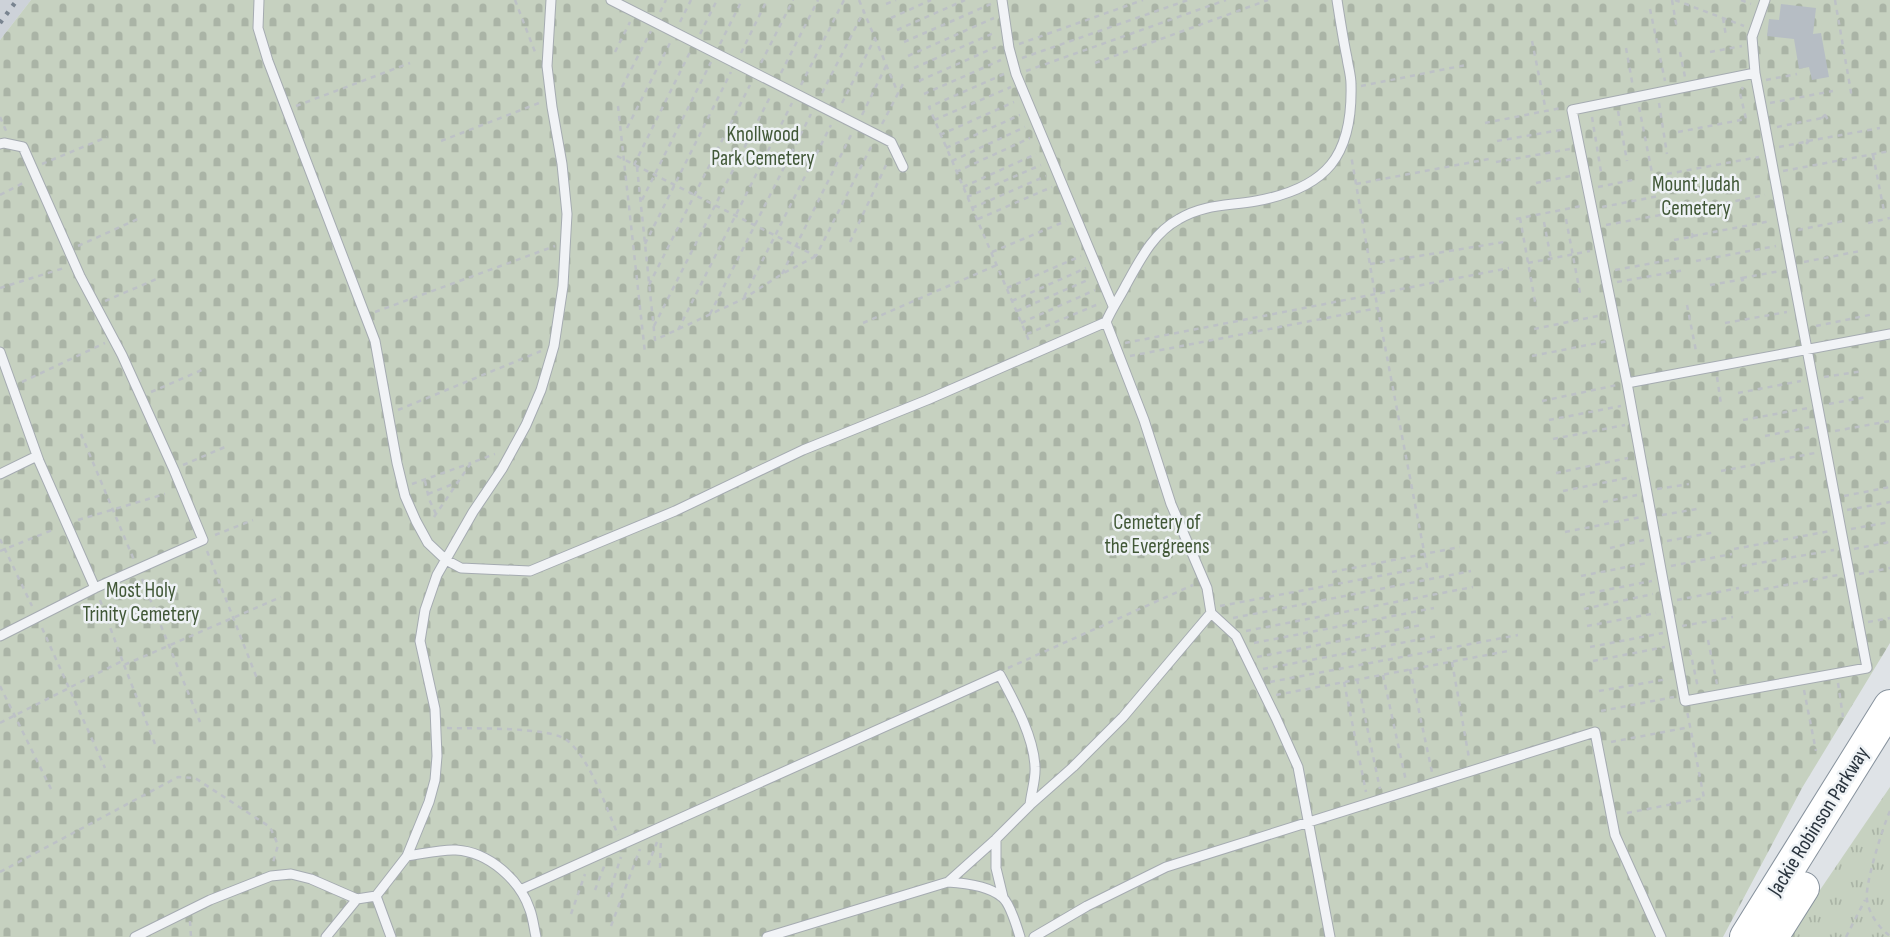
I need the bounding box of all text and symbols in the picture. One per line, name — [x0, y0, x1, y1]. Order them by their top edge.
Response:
park label: Knollwood Park Cemetery — [711, 122, 815, 171]
park label: Mount Judah Cemetery — [1652, 172, 1740, 221]
park label: Cemetery of the Evergreens — [1104, 510, 1210, 559]
park label: Most Holy Trinity Cemetery — [83, 578, 199, 627]
street label: Jackie Robinson Parkway — [1762, 742, 1874, 901]

